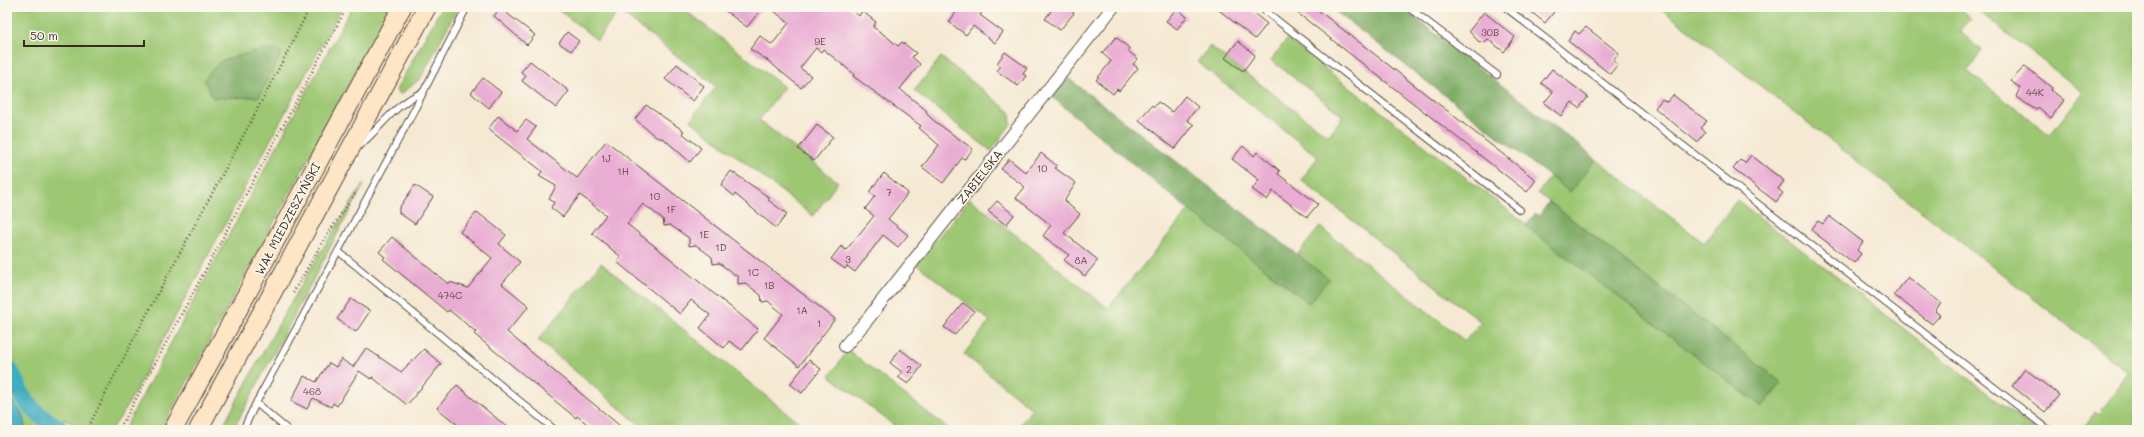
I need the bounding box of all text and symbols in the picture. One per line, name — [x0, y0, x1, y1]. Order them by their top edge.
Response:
scale bar — [24, 22, 144, 48]
house number: 30B — [1481, 25, 1499, 39]
text: 50 m — [30, 27, 58, 43]
house number: 9E — [814, 34, 826, 48]
house number: 44K — [2026, 85, 2044, 99]
street label: ZABIELSKA — [953, 146, 1005, 207]
house number: 1J — [601, 151, 611, 165]
street label: WAŁ MIEDZESZYŃSKI — [251, 160, 323, 277]
house number: 10 — [1037, 161, 1047, 175]
house number: 1H — [617, 164, 629, 178]
house number: 7 — [886, 185, 892, 199]
house number: 1G — [649, 189, 662, 203]
house number: 1F — [666, 202, 676, 216]
house number: 1E — [699, 227, 709, 241]
house number: 1D — [715, 240, 727, 254]
house number: 3 — [845, 252, 851, 266]
house number: 8A — [1075, 253, 1088, 267]
house number: 1C — [747, 265, 759, 279]
house number: 1B — [764, 278, 774, 292]
house number: 474C — [438, 288, 462, 302]
house number: 1A — [796, 303, 808, 317]
house number: 1 — [817, 316, 821, 330]
house number: 2 — [906, 362, 912, 376]
house number: 468 — [303, 384, 321, 398]

